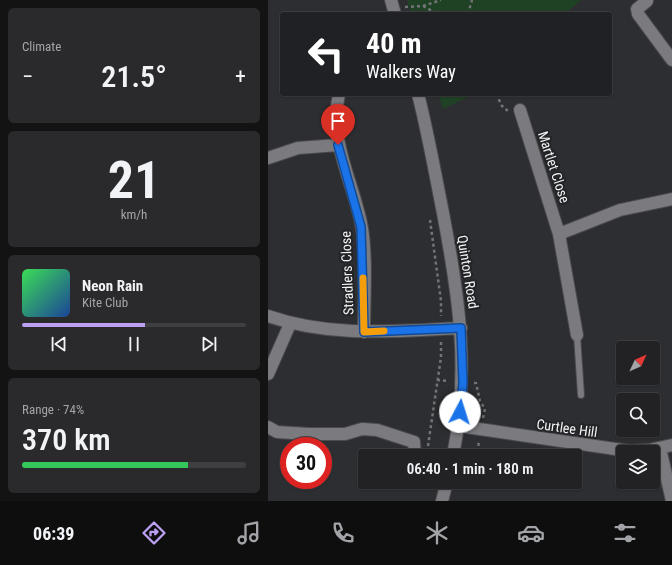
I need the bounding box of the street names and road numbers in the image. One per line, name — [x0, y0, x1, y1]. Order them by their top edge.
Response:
street label: Martlet Close — [535, 129, 573, 205]
street label: Stradlers Close — [338, 230, 356, 315]
street label: Quinton Road — [454, 234, 482, 310]
street label: Curtlee Hill — [536, 416, 598, 440]

